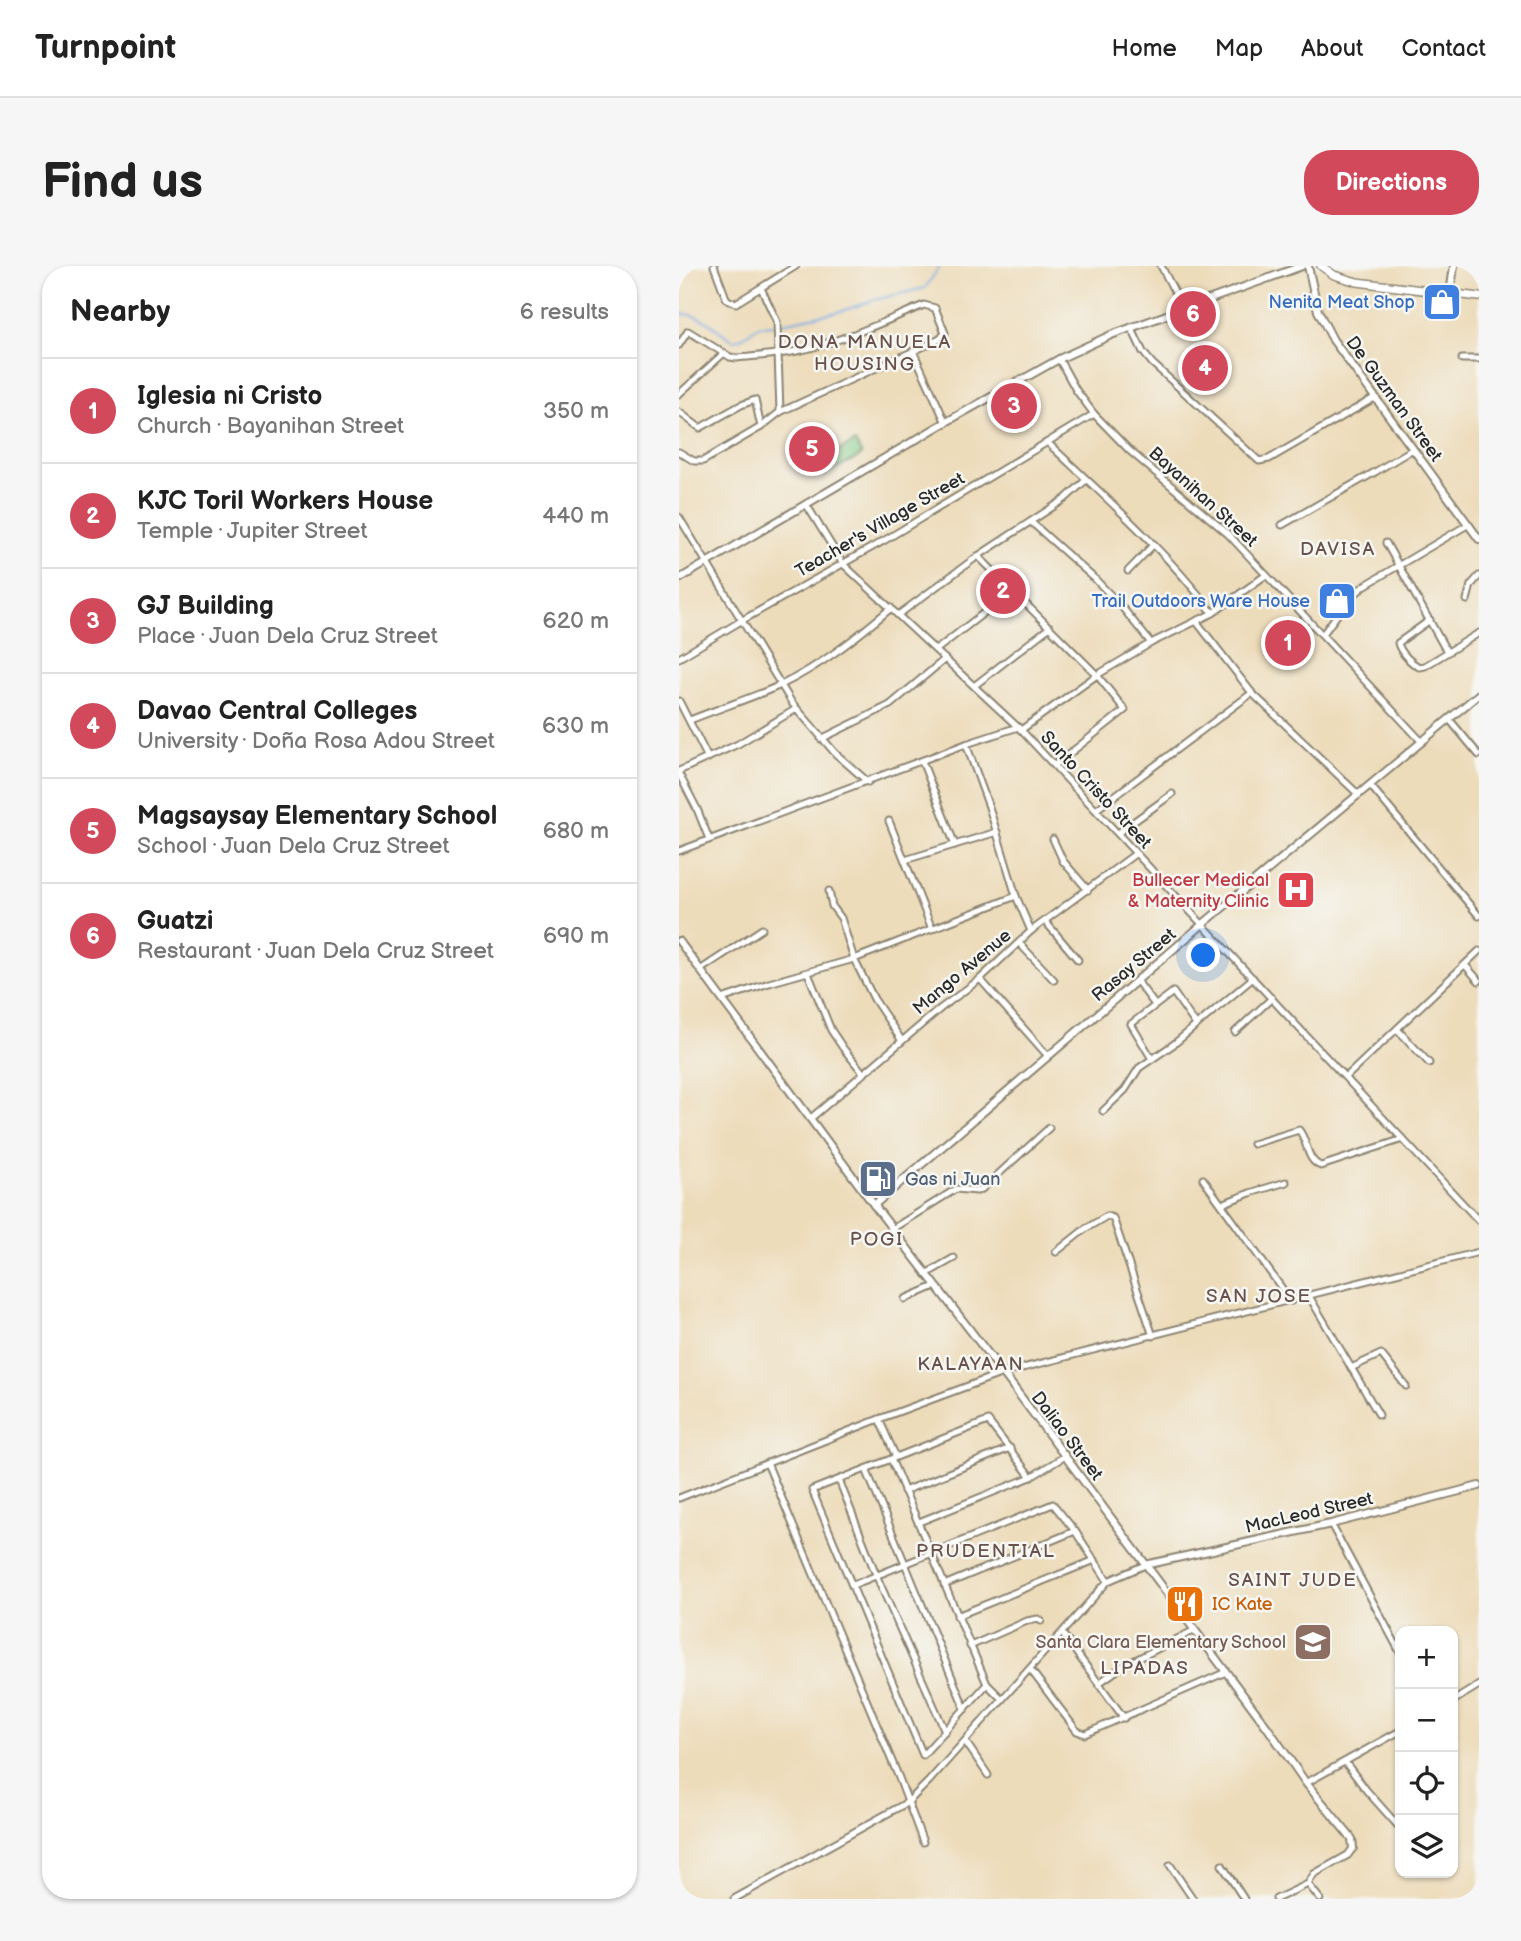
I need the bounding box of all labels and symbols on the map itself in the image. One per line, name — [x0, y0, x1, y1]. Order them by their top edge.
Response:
shop icon: Nenita Meat Shop — [1421, 281, 1463, 323]
pin: 6 — [1170, 288, 1216, 340]
place label: Nenita Meat Shop — [1268, 292, 1415, 313]
district label: DONA MANUELA HOUSING — [778, 331, 952, 376]
street label: De Guzman Street — [1342, 332, 1447, 466]
pin: 4 — [1182, 342, 1228, 394]
pin: 3 — [991, 380, 1037, 432]
pin: 5 — [789, 423, 835, 475]
street label: Bayanihan Street — [1144, 443, 1262, 552]
street label: Teacher's Village Street — [792, 468, 969, 582]
district label: DAVISA — [1300, 538, 1376, 561]
pin: 2 — [980, 565, 1026, 617]
shop icon: Trail Outdoors Ware House — [1316, 580, 1358, 622]
place label: Trail Outdoors Ware House — [1092, 591, 1310, 612]
pin: 1 — [1265, 617, 1311, 669]
street label: Santo Cristo Street — [1036, 727, 1156, 853]
hospital icon: Bullecer Medical & Maternity Clinic — [1275, 869, 1317, 911]
place label: Bullecer Medical & Maternity Clinic — [1128, 870, 1269, 912]
street label: Rasay Street — [1088, 924, 1181, 1006]
street label: Mango Avenue — [909, 925, 1016, 1019]
your location — [1186, 938, 1220, 972]
fuel station icon: Gas ni Juan — [857, 1158, 899, 1200]
place label: Gas ni Juan — [905, 1169, 1000, 1190]
district label: POGI — [850, 1228, 904, 1251]
district label: SAN JOSE — [1206, 1285, 1312, 1308]
district label: KALAYAAN — [917, 1353, 1025, 1376]
street label: Daliao Street — [1027, 1388, 1107, 1485]
street label: MacLeod Street — [1243, 1488, 1375, 1538]
district label: PRUDENTIAL — [916, 1540, 1056, 1563]
district label: SAINT JUDE — [1228, 1569, 1358, 1592]
restaurant icon: IC Kate — [1164, 1583, 1206, 1625]
place label: IC Kate — [1212, 1594, 1273, 1615]
school or university icon: Santa Clara Elementary School — [1292, 1621, 1334, 1663]
place label: Santa Clara Elementary School — [1036, 1632, 1286, 1653]
district label: LIPADAS — [1100, 1657, 1190, 1680]

